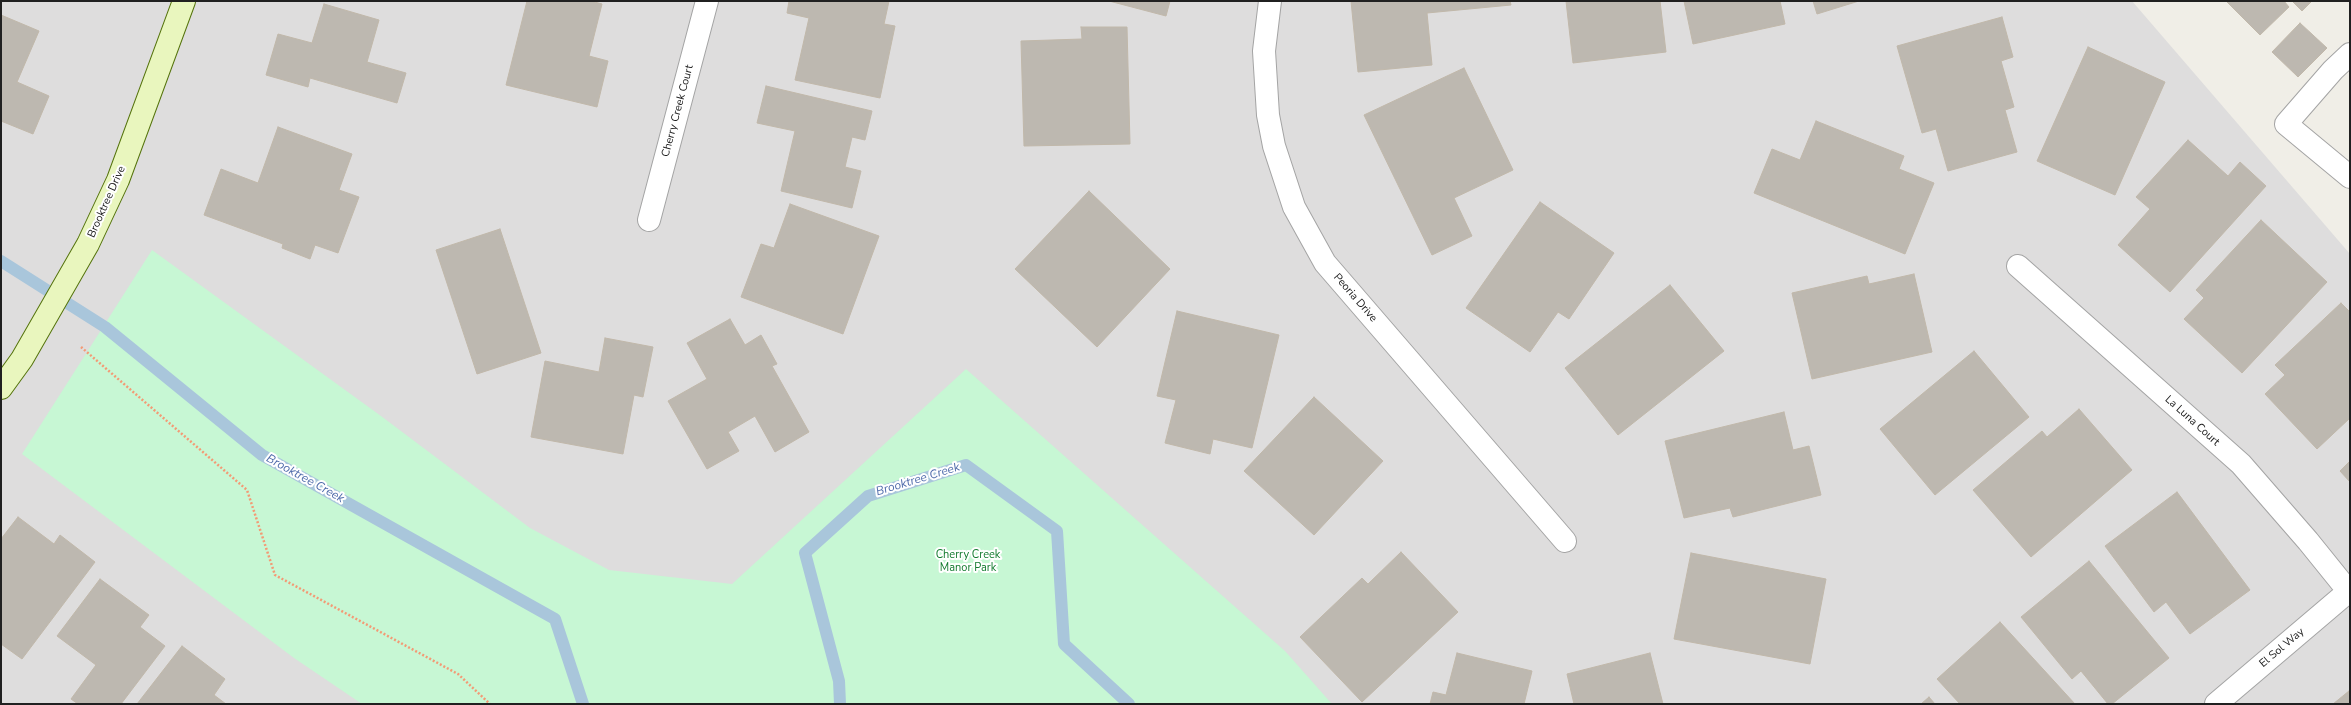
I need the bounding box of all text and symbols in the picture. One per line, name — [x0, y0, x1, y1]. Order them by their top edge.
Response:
street label: Cherry Creek Court — [659, 63, 697, 159]
street label: Brooktree Drive — [85, 164, 129, 240]
street label: Peoria Drive — [1330, 271, 1380, 325]
street label: La Luna Court — [2162, 393, 2222, 449]
water label: Brooktree Creek — [264, 452, 346, 506]
water label: Brooktree Creek — [874, 460, 962, 500]
park label: Cherry Creek Manor Park — [936, 548, 1000, 574]
street label: El Sol Way — [2257, 625, 2307, 671]

